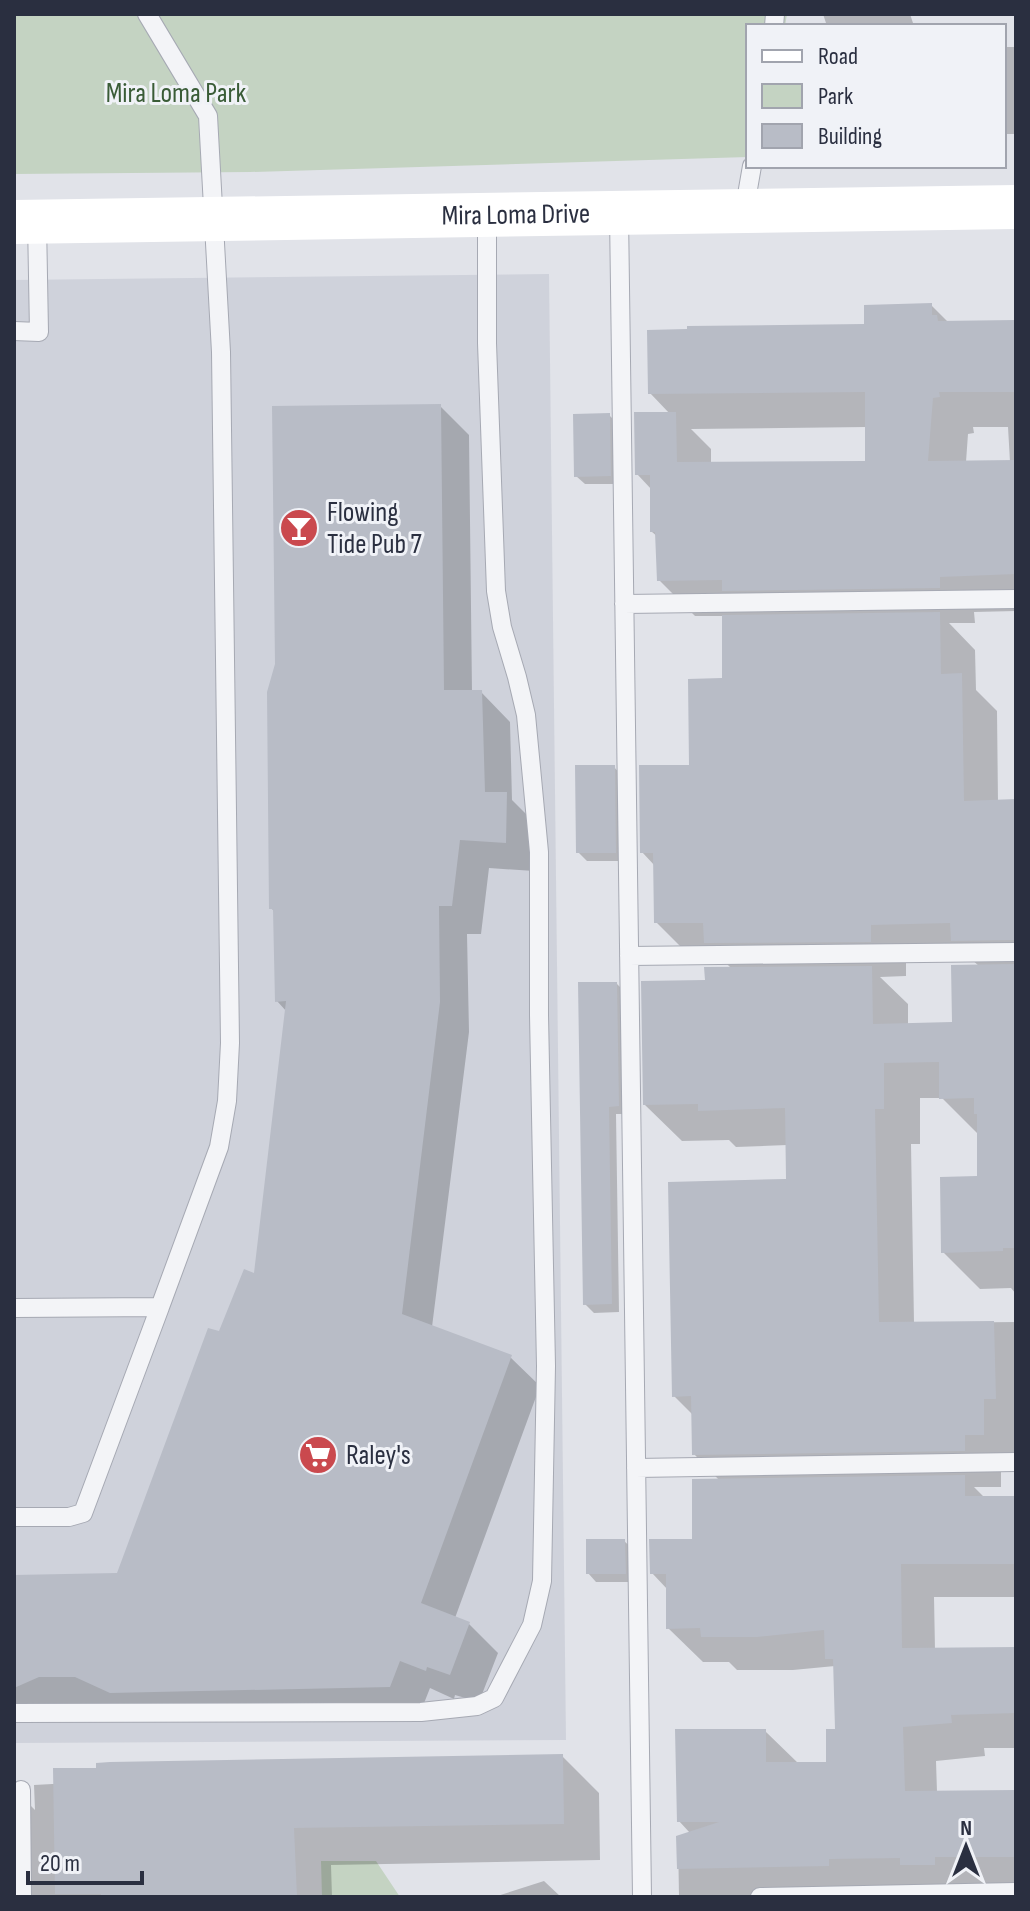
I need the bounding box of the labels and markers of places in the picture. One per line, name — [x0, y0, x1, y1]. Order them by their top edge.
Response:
place label: Flowing Tide Pub 7 — [327, 496, 422, 561]
bar icon: Flowing Tide Pub 7 — [278, 507, 320, 549]
supermarket icon: Raley's — [297, 1434, 339, 1476]
place label: Raley's — [346, 1439, 411, 1472]

